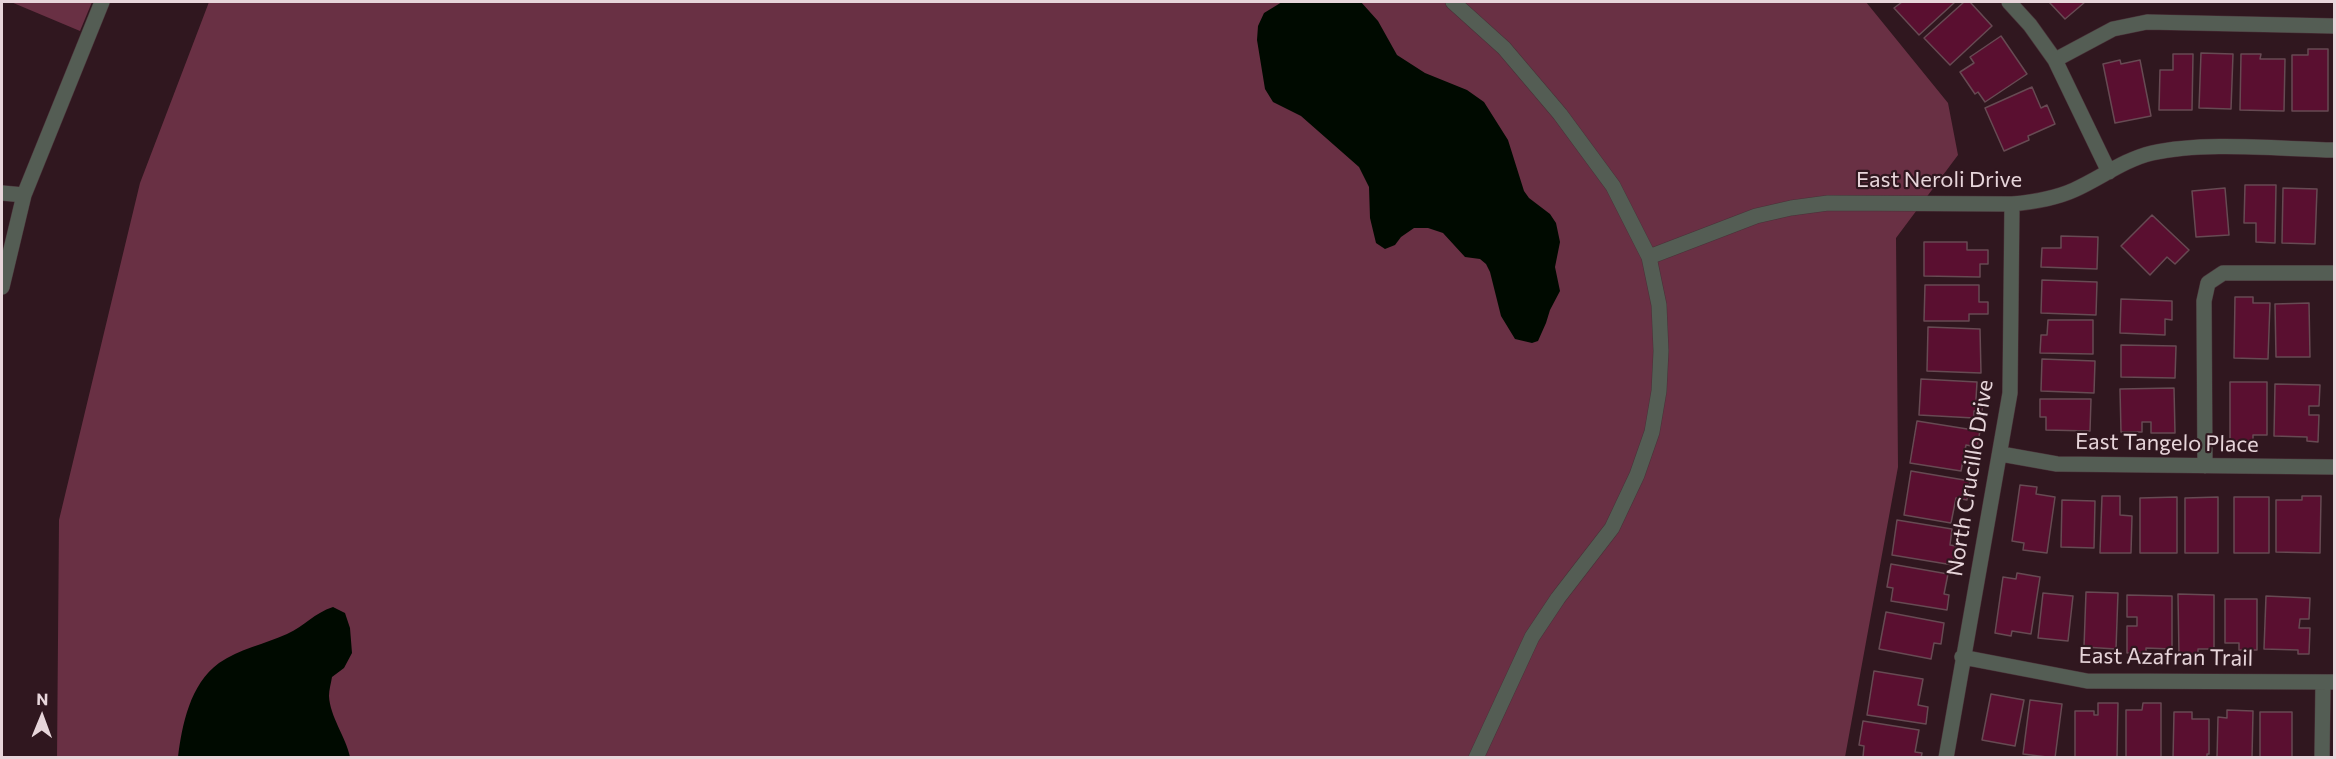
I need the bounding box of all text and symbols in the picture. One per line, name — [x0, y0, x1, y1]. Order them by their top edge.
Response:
street label: East Neroli Drive — [1856, 167, 2022, 193]
street label: North Crucillo Drive — [1941, 378, 1999, 578]
street label: East Tangelo Place — [2075, 428, 2259, 458]
street label: East Azafran Trail — [2079, 642, 2253, 672]
north arrow — [12, 687, 72, 747]
text: N — [36, 689, 48, 708]

